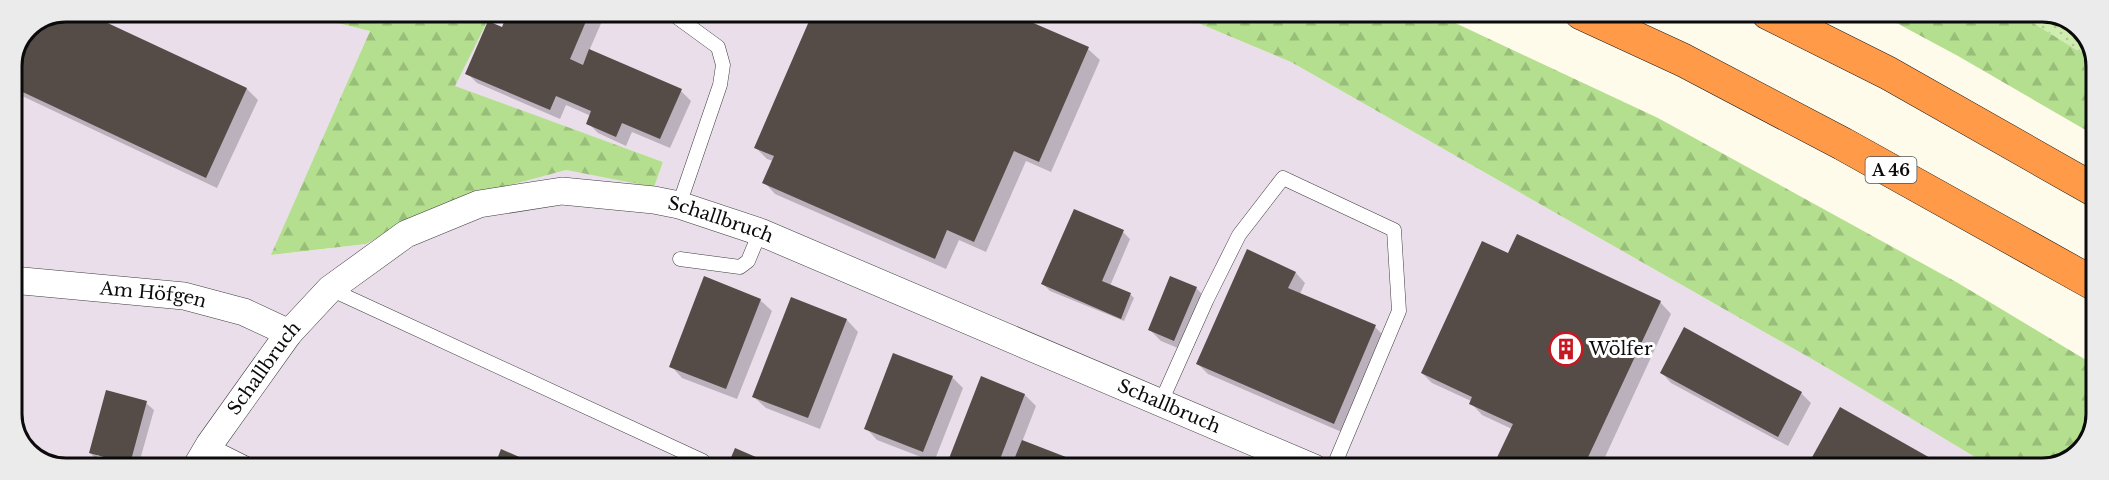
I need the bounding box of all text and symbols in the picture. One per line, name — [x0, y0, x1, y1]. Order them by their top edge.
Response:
road number: A 46 — [1866, 157, 1916, 183]
street label: Schallbruch — [666, 192, 777, 247]
street label: Am Höfgen — [98, 277, 209, 313]
street label: Schallbruch — [223, 317, 305, 419]
building icon: Wölfer — [1548, 331, 1584, 367]
place label: Wölfer — [1588, 338, 1653, 360]
street label: Schallbruch — [1114, 375, 1224, 438]

